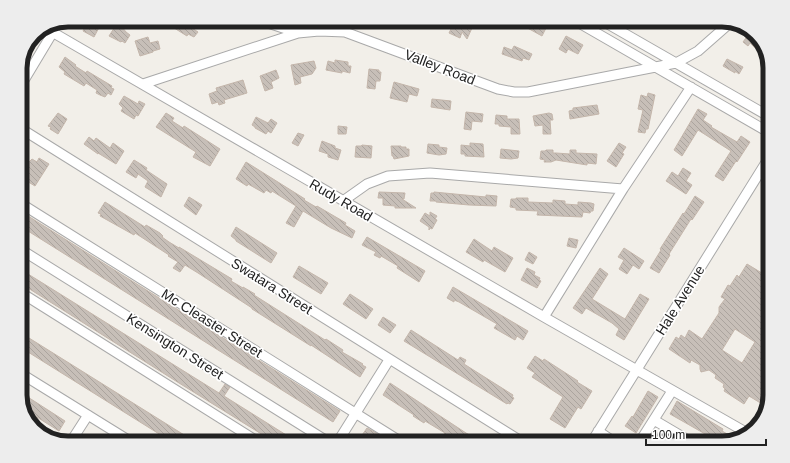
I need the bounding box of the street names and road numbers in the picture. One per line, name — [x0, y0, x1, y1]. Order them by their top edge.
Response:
street label: Valley Road — [402, 46, 478, 88]
street label: Rudy Road — [307, 176, 375, 224]
street label: Swatara Street — [228, 255, 316, 317]
street label: Hale Avenue — [652, 262, 708, 338]
street label: Mc Cleaster Street — [159, 285, 265, 361]
street label: Kensington Street — [124, 310, 227, 382]

